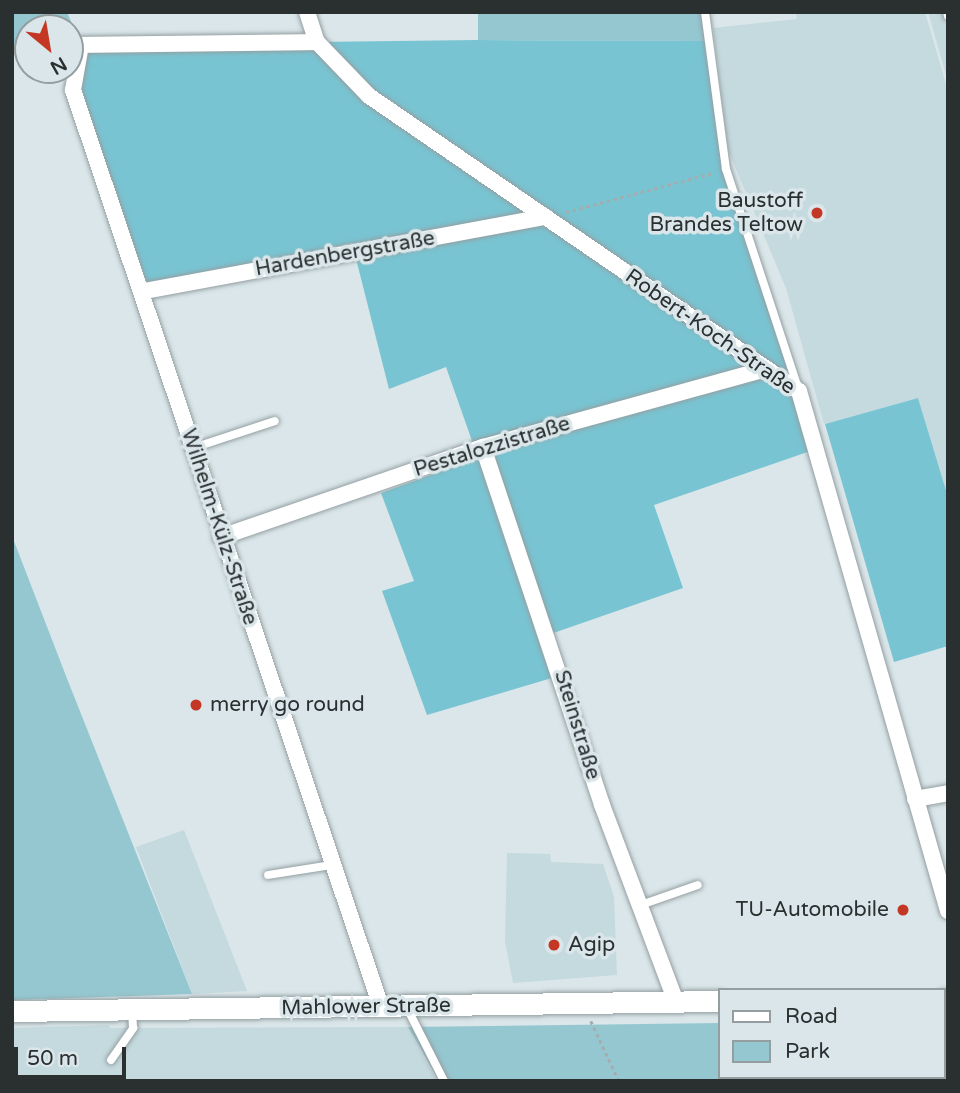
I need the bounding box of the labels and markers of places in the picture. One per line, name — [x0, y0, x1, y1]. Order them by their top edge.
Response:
place label: Baustoff Brandes Teltow — [650, 188, 803, 238]
marker: Baustoff Brandes Teltow — [809, 205, 825, 221]
place label: merry go round — [210, 692, 365, 718]
marker: merry go round — [188, 697, 204, 713]
place label: TU-Automobile — [736, 897, 889, 923]
marker: TU-Automobile — [895, 902, 911, 918]
place label: Agip — [568, 932, 615, 958]
marker: Agip — [546, 937, 562, 953]

